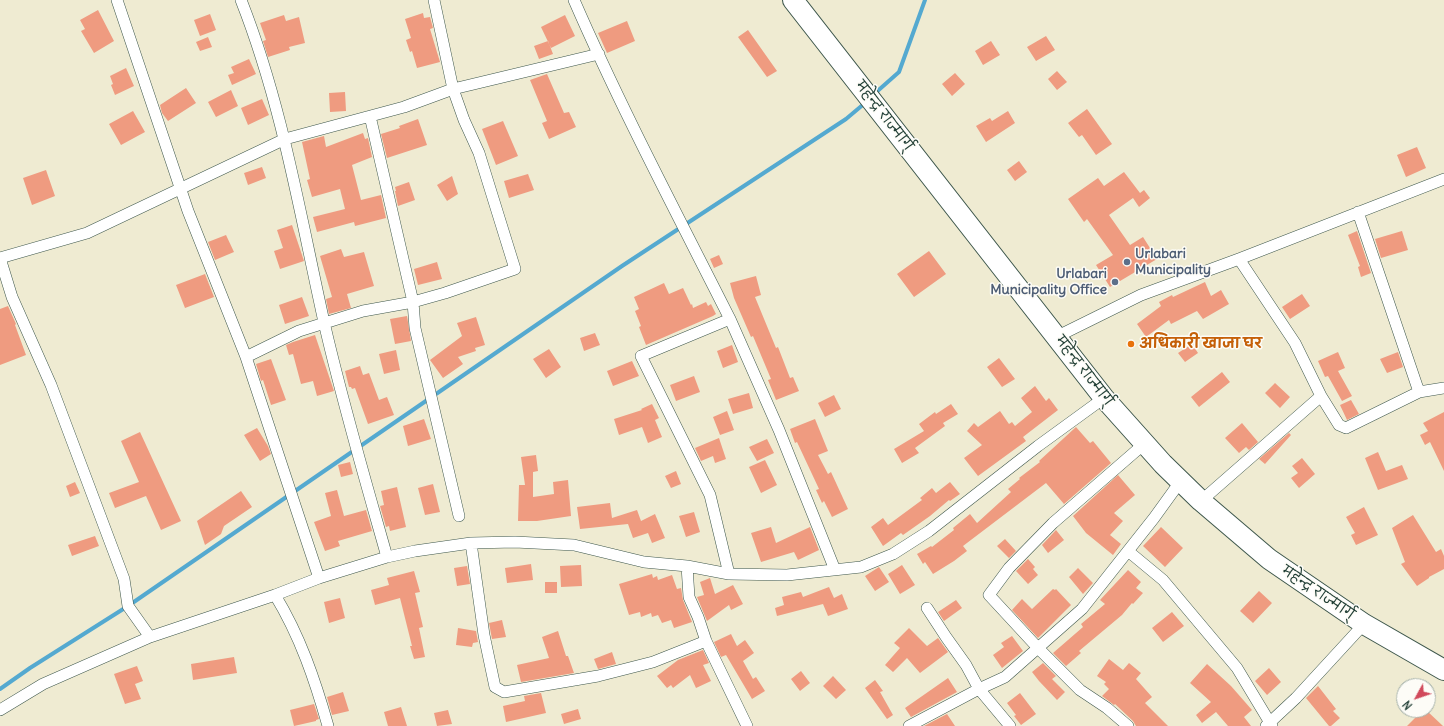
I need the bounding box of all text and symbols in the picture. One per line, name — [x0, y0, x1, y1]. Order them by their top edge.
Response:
street label: महेन्द्र राज्मार्ग् — [851, 78, 917, 154]
place label: Urlabari Municipality — [1135, 246, 1211, 278]
marker: Urlabari Municipality — [1122, 257, 1132, 267]
place label: Urlabari Municipality Office — [990, 266, 1107, 298]
marker: Urlabari Municipality Office — [1110, 277, 1120, 287]
street label: महेन्द्र राज्मार्ग् — [1051, 333, 1117, 409]
place label: अधिकारी खाजा घर — [1139, 336, 1262, 352]
marker: अधिकारी खाजा घर — [1126, 339, 1136, 349]
street label: महेन्द्र राज्मार्ग् — [1278, 562, 1358, 624]
north arrow — [1396, 678, 1436, 718]
text: N — [1400, 698, 1415, 712]

